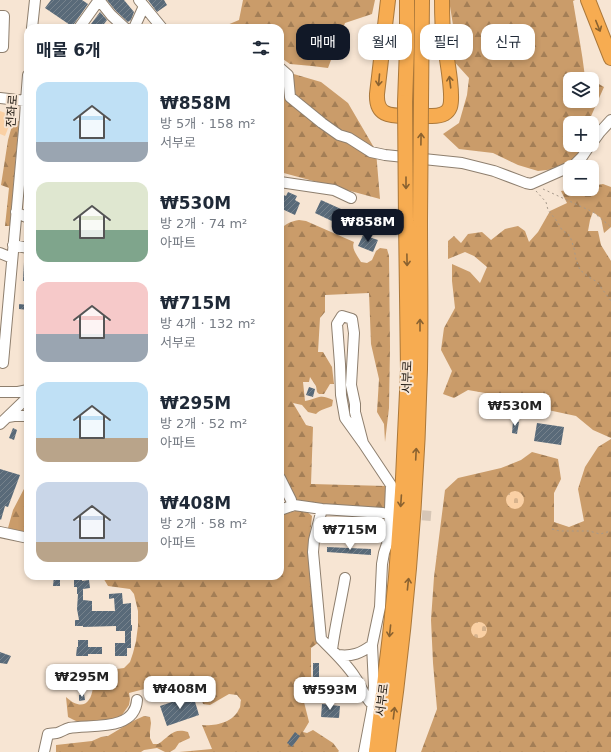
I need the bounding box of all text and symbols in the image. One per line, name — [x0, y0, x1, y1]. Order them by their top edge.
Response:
one-way arrow — [595, 19, 603, 31]
chip: 매매 — [296, 24, 350, 60]
chip: 월세 — [358, 24, 412, 60]
chip: 필터 — [420, 24, 473, 60]
chip: 신규 — [481, 24, 535, 60]
icon: filters — [250, 37, 272, 59]
text: 매물 6개 — [36, 40, 101, 60]
map controls — [563, 72, 599, 196]
button: layers — [563, 72, 599, 108]
one-way arrow — [375, 73, 382, 86]
one-way arrow — [446, 76, 453, 89]
text: ₩858M — [160, 93, 231, 113]
street label: 전좌로 — [4, 94, 20, 128]
icon: home — [68, 98, 116, 146]
text: 방 5개 · 158 m² — [160, 116, 256, 131]
button: + — [563, 116, 599, 152]
one-way arrow — [417, 133, 425, 146]
text: 서부로 — [160, 135, 196, 150]
button: − — [563, 160, 599, 196]
one-way arrow — [402, 176, 410, 189]
text: ₩530M — [160, 193, 231, 213]
icon: home — [68, 198, 116, 246]
pin: ₩858M — [340, 209, 396, 243]
text: ₩858M — [341, 214, 395, 229]
text: 방 2개 · 74 m² — [160, 216, 247, 231]
text: 아파트 — [160, 235, 196, 250]
one-way arrow — [403, 253, 411, 266]
text: ₩715M — [160, 293, 231, 313]
icon: home — [68, 298, 116, 346]
text: 방 4개 · 132 m² — [160, 316, 256, 331]
one-way arrow — [416, 319, 424, 332]
text: 서부로 — [160, 335, 196, 350]
street label: 서부로 — [399, 360, 415, 394]
text: ₩295M — [160, 393, 231, 413]
pin: ₩530M — [487, 393, 543, 427]
icon: home — [68, 398, 116, 446]
text: ₩530M — [488, 398, 542, 413]
text: 방 2개 · 52 m² — [160, 416, 247, 431]
text: 아파트 — [160, 435, 196, 450]
one-way arrow — [413, 448, 420, 461]
text: ₩408M — [160, 493, 231, 513]
one-way arrow — [398, 494, 405, 507]
icon: home — [68, 498, 116, 546]
text: 방 2개 · 58 m² — [160, 516, 247, 531]
pin: ₩715M — [322, 517, 378, 551]
text: ₩715M — [323, 522, 377, 537]
text: 아파트 — [160, 535, 196, 550]
one-way arrow — [404, 578, 411, 591]
one-way arrow — [387, 624, 394, 637]
pin: ₩295M — [54, 664, 110, 698]
text: ₩295M — [55, 669, 109, 684]
pin: ₩408M — [152, 676, 208, 710]
pin: ₩593M — [302, 677, 358, 711]
text: ₩408M — [153, 681, 207, 696]
text: ₩593M — [303, 682, 357, 697]
street label: 서부로 — [373, 683, 391, 717]
one-way arrow — [390, 707, 397, 720]

